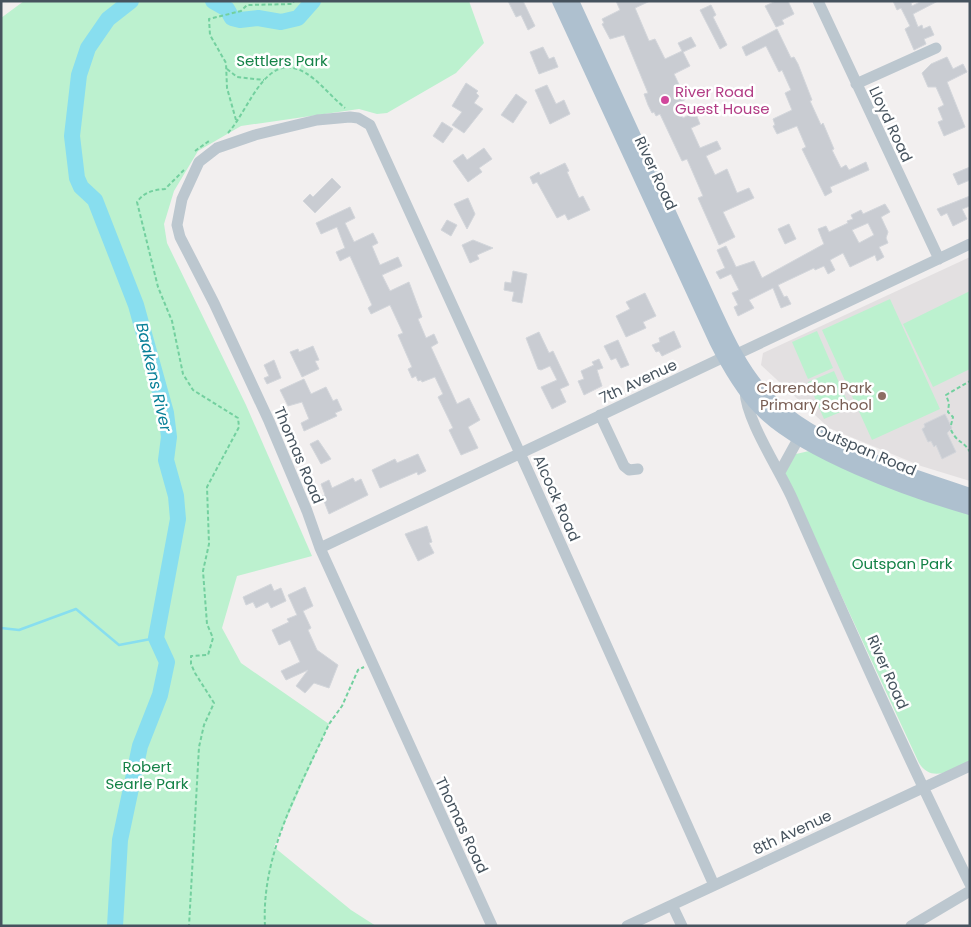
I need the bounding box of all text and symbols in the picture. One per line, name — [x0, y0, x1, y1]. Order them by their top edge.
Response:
park label: Settlers Park — [236, 50, 328, 71]
place label: River Road Guest House — [675, 81, 770, 119]
street label: Lloyd Road — [864, 83, 918, 165]
marker: River Road Guest House — [659, 94, 671, 106]
street label: River Road — [630, 133, 682, 213]
water label: Baakens River — [130, 320, 178, 435]
street label: 7th Avenue — [596, 354, 680, 408]
place label: Clarendon Park Primary School — [757, 377, 872, 415]
marker: Clarendon Park Primary School — [876, 390, 888, 402]
street label: Thomas Road — [269, 403, 329, 507]
street label: Outspan Road — [812, 419, 920, 481]
street label: Alcock Road — [529, 452, 585, 544]
park label: Outspan Park — [852, 553, 953, 574]
street label: River Road — [862, 632, 914, 712]
park label: Robert Searle Park — [106, 756, 189, 794]
street label: Thomas Road — [431, 774, 493, 876]
street label: 8th Avenue — [749, 805, 835, 859]

